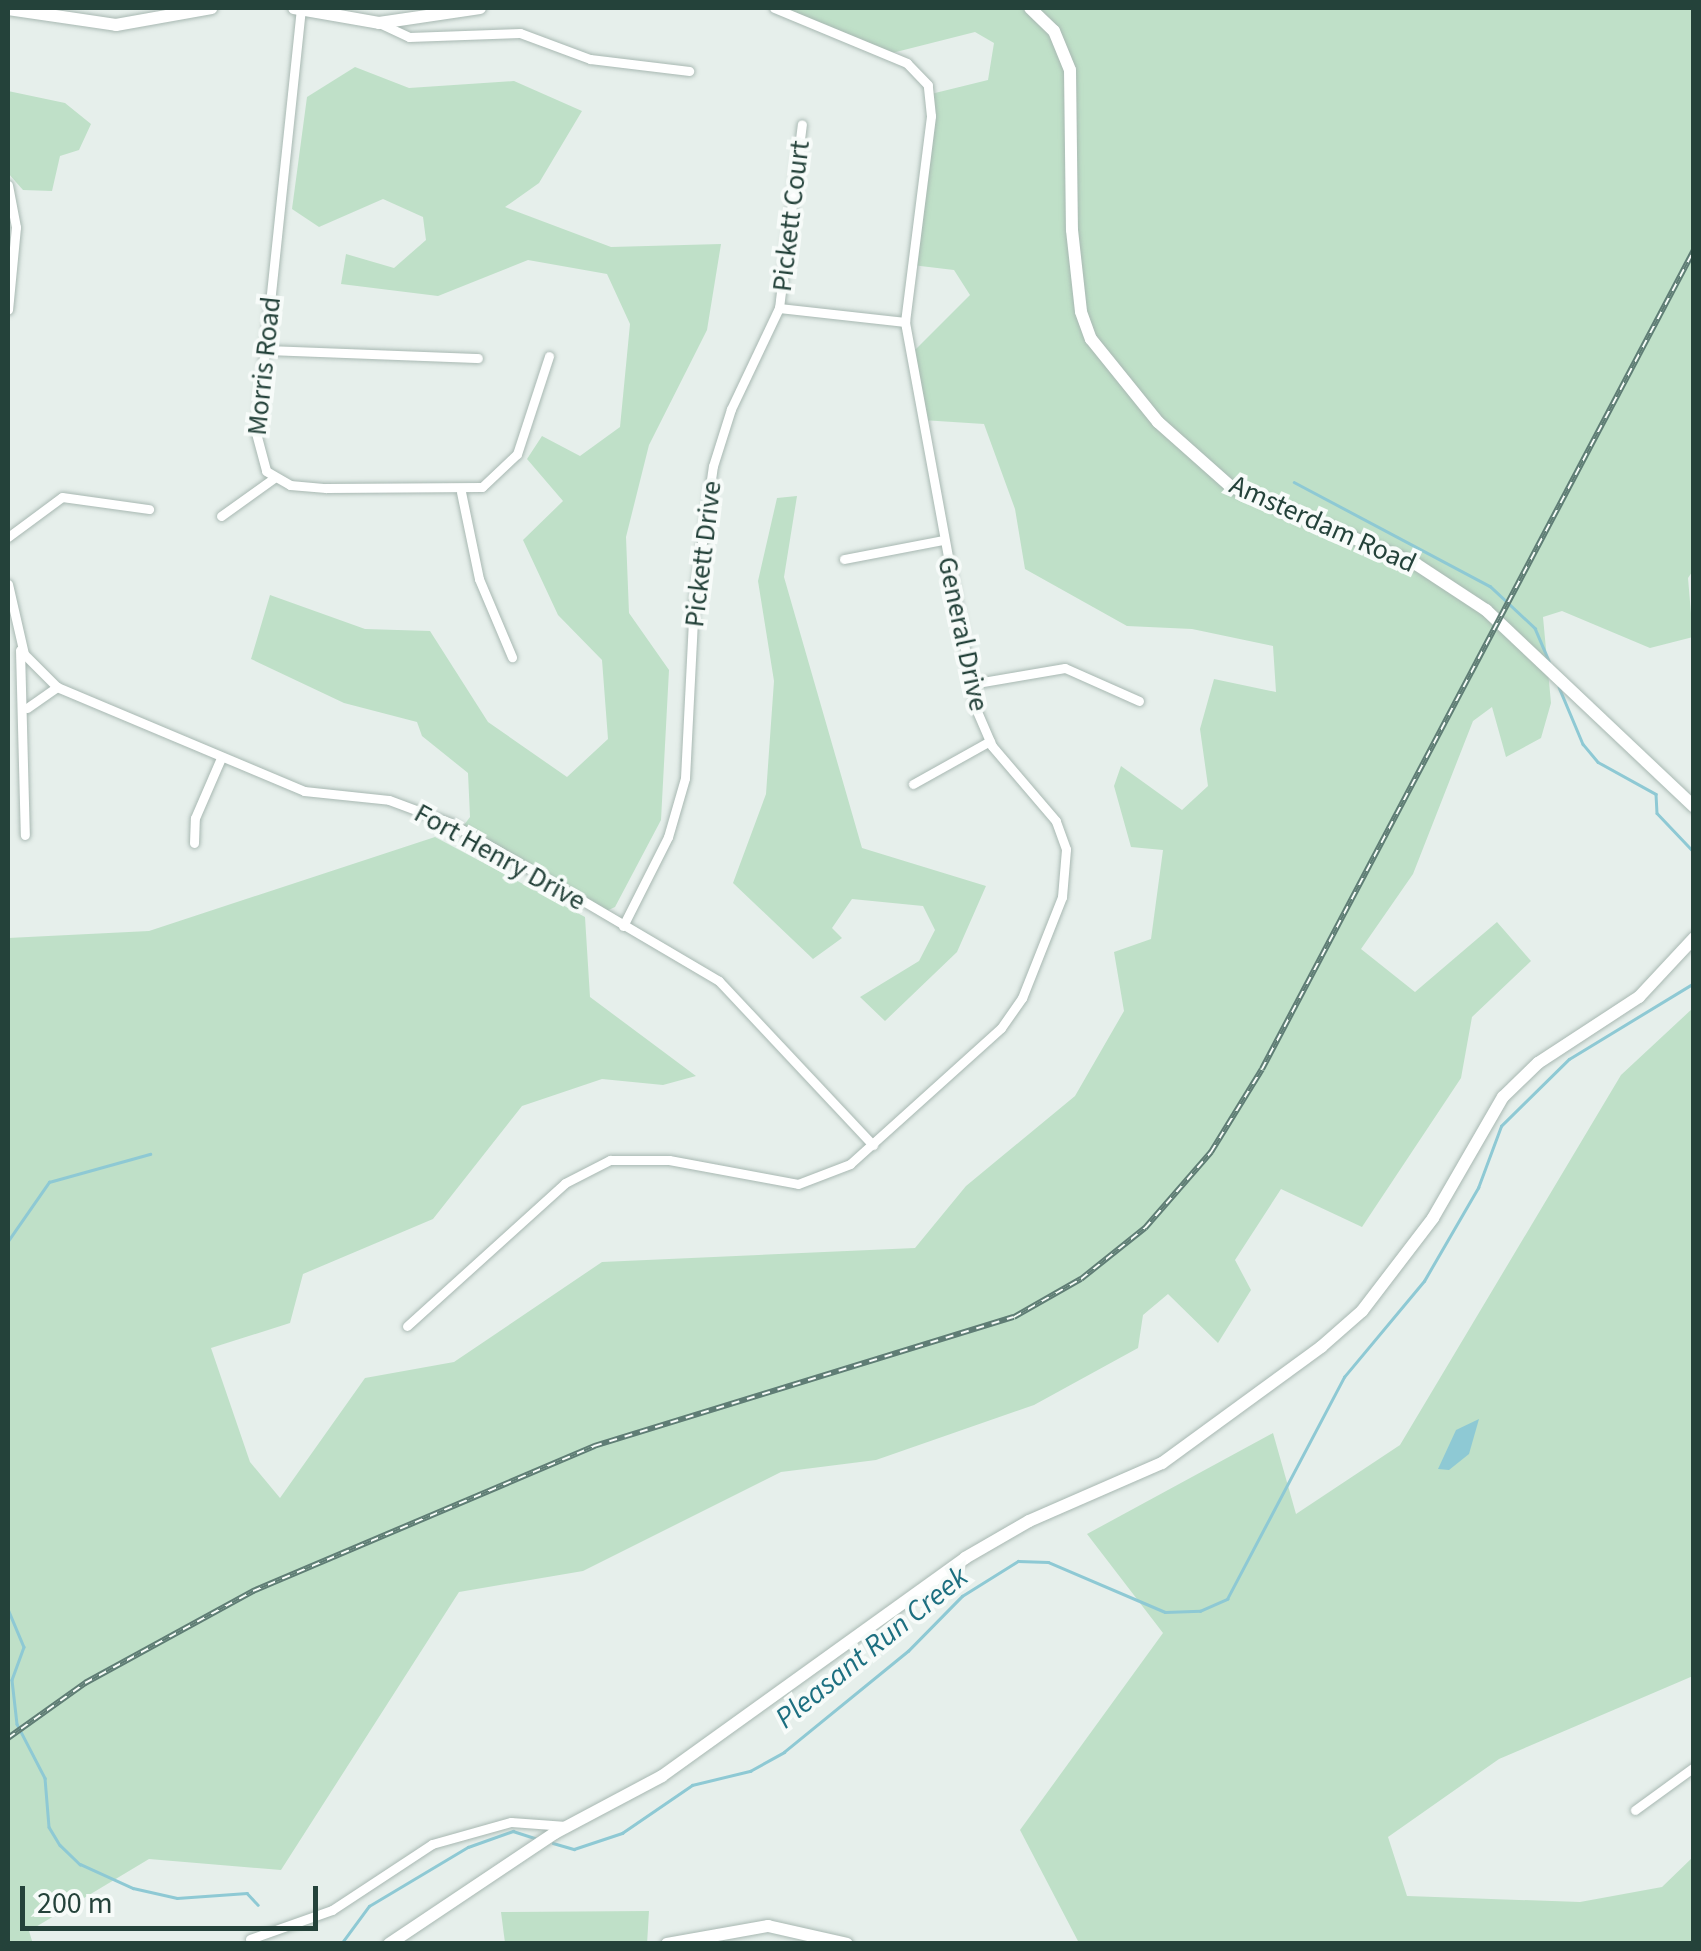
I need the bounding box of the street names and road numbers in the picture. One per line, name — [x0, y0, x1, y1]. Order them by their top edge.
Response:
street label: Pickett Court — [765, 139, 817, 293]
street label: Morris Road — [240, 295, 288, 437]
street label: Amsterdam Road — [1225, 468, 1421, 580]
street label: Pickett Drive — [677, 479, 729, 629]
street label: General Drive — [930, 554, 996, 714]
street label: Fort Henry Drive — [408, 796, 592, 918]

